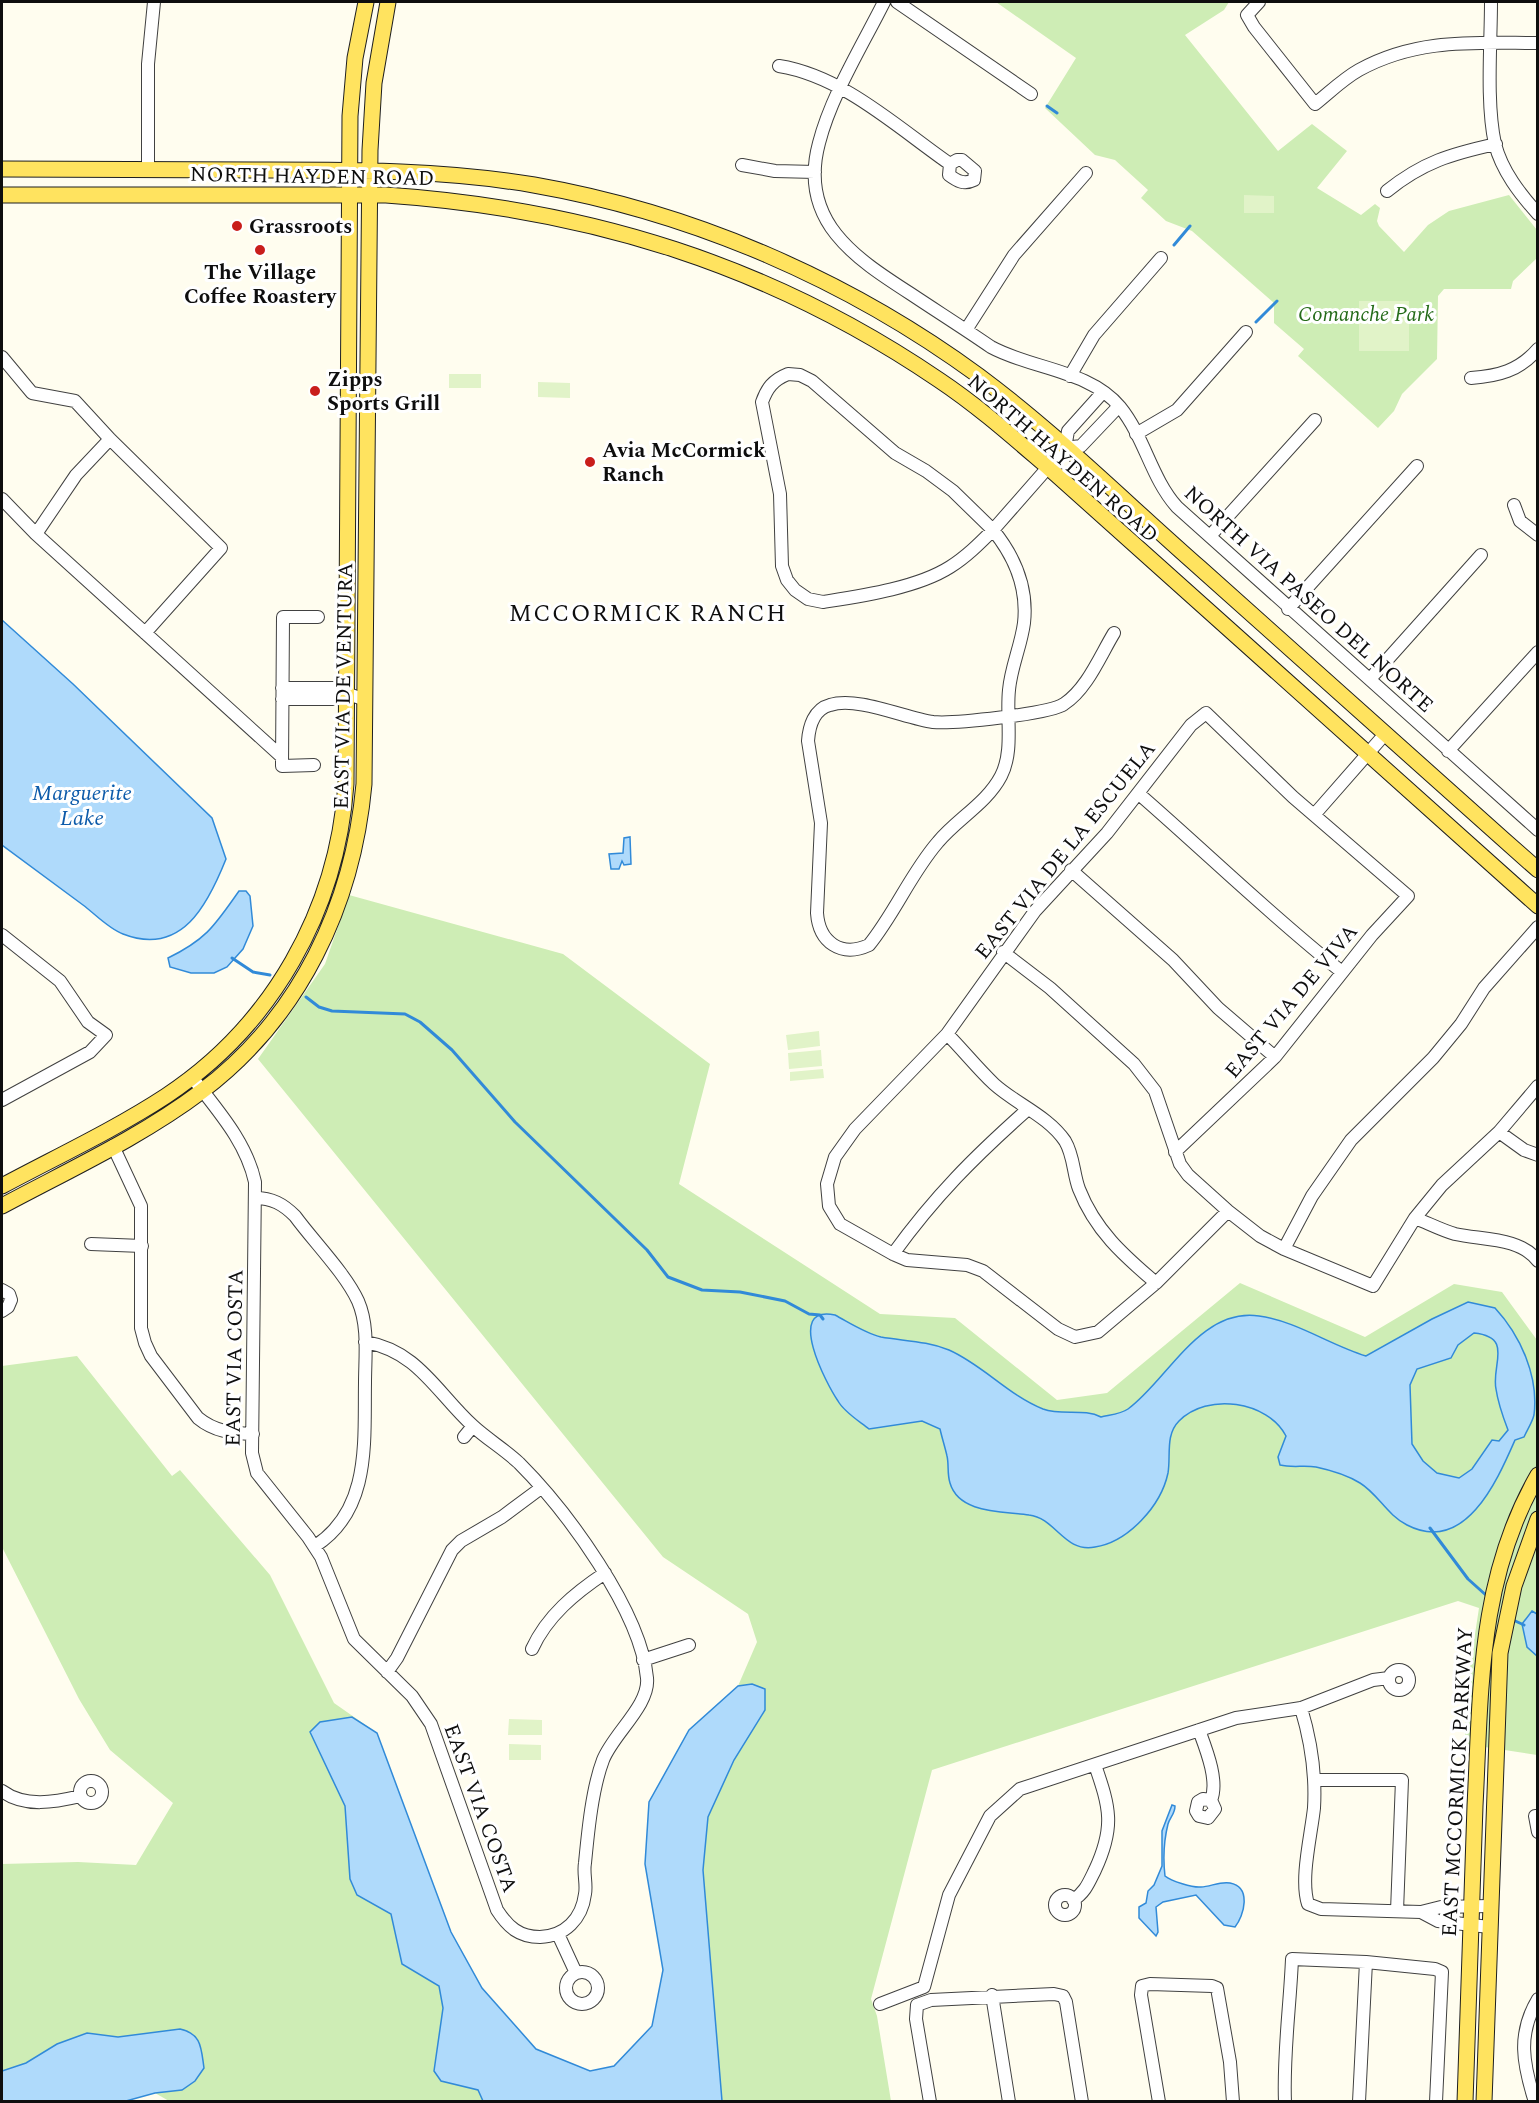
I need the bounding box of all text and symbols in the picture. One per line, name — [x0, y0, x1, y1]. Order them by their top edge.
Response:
street label: NORTH HAYDEN ROAD — [190, 159, 434, 195]
place label: Grassroots — [249, 211, 352, 243]
marker: Grassroots — [230, 219, 244, 233]
marker: The Village Coffee Roastery — [253, 243, 267, 257]
place label: The Village Coffee Roastery — [184, 257, 337, 313]
park label: Comanche Park — [1298, 299, 1434, 331]
place label: Zipps Sports Grill — [327, 364, 440, 420]
street label: NORTH HAYDEN ROAD — [960, 367, 1165, 551]
marker: Zipps Sports Grill — [308, 384, 322, 398]
place label: Avia McCormick Ranch — [602, 435, 766, 491]
marker: Avia McCormick Ranch — [583, 455, 597, 469]
street label: NORTH VIA PASEO DEL NORTE — [1176, 479, 1440, 721]
street label: EAST VIA DE VENTURA — [326, 562, 362, 810]
district label: MCCORMICK RANCH — [509, 596, 787, 632]
street label: EAST VIA DE LA ESCUELA — [968, 734, 1164, 967]
water label: Marguerite Lake — [32, 777, 132, 835]
street label: EAST VIA DE VIVA — [1217, 917, 1366, 1086]
street label: EAST VIA COSTA — [217, 1269, 253, 1447]
street label: EAST MCCORMICK PARKWAY — [1434, 1626, 1482, 1938]
street label: EAST VIA COSTA — [435, 1720, 526, 1897]

